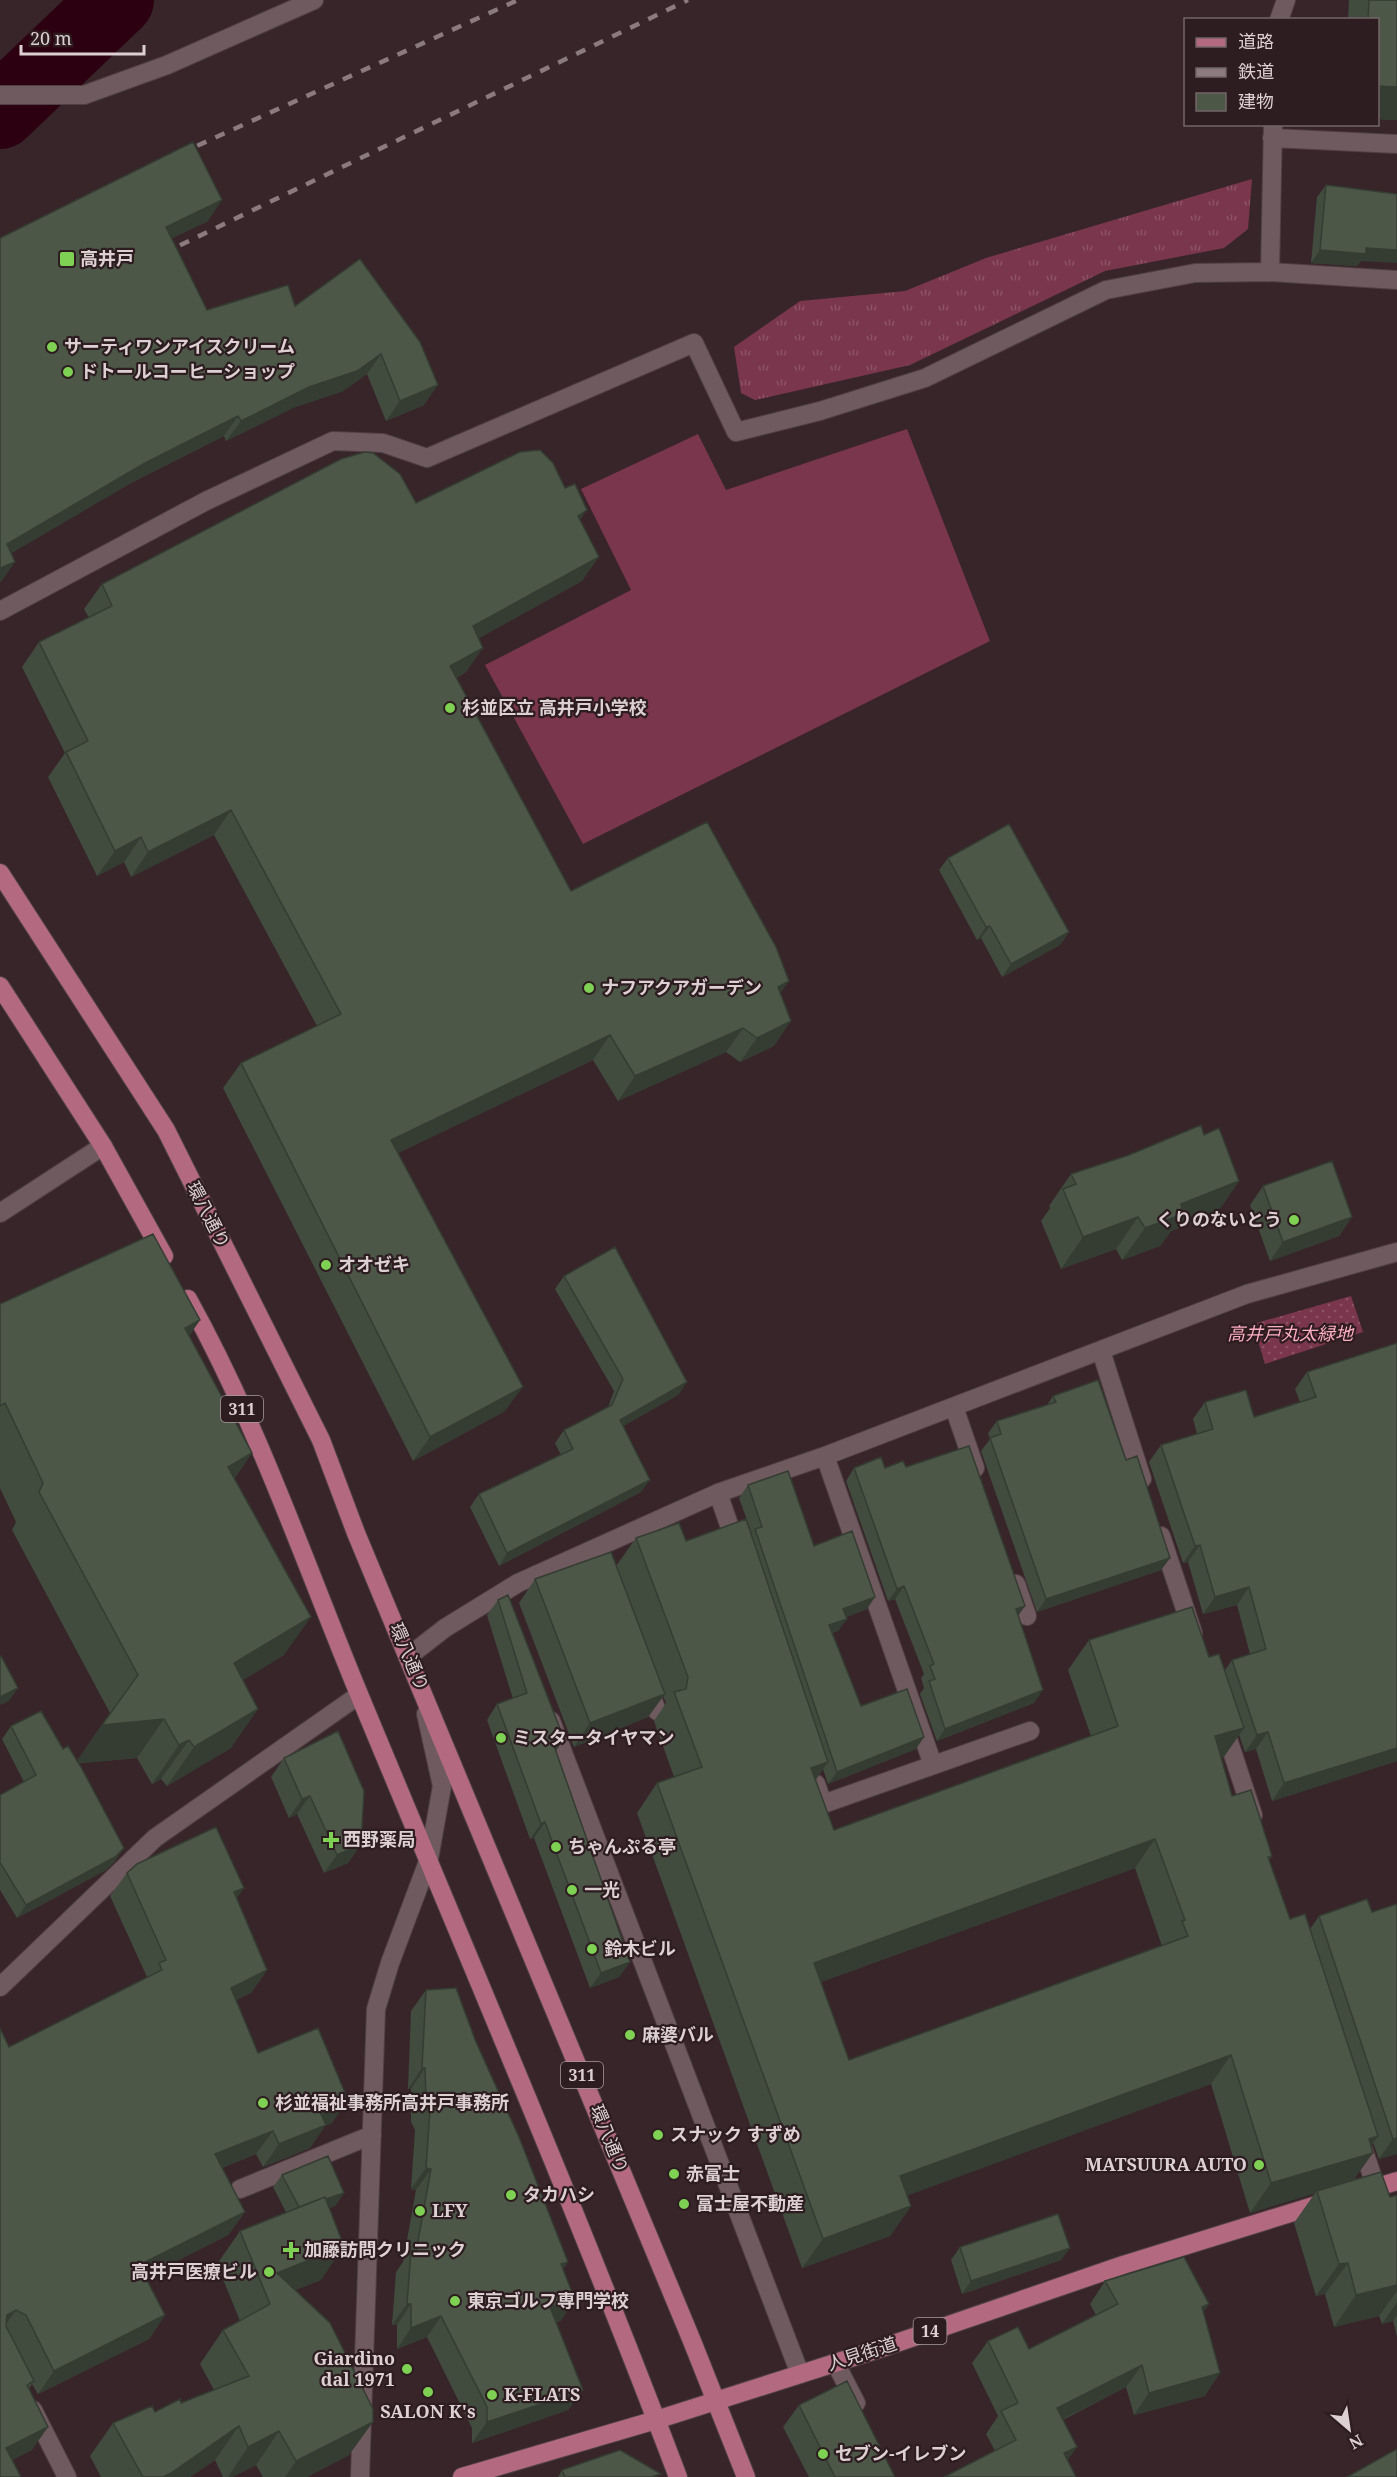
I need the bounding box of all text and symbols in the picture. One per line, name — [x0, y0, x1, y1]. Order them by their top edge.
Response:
scale bar — [21, 18, 144, 56]
legend — [1184, 18, 1379, 126]
text: 20 m — [30, 26, 72, 50]
text: 道路 — [1238, 29, 1274, 53]
text: 鉄道 — [1238, 59, 1274, 83]
text: 建物 — [1238, 89, 1274, 113]
place label: 高井戸 — [80, 246, 134, 270]
marker: 高井戸 — [58, 250, 76, 268]
place label: サーティワンアイスクリーム — [64, 334, 295, 358]
marker: サーティワンアイスクリーム — [45, 340, 59, 354]
place label: ドトールコーヒーショップ — [80, 359, 295, 383]
marker: ドトールコーヒーショップ — [61, 365, 75, 379]
place label: 杉並区立 高井戸小学校 — [462, 695, 647, 719]
marker: 杉並区立 高井戸小学校 — [443, 701, 457, 715]
place label: ナフアクアガーデン — [601, 975, 762, 999]
marker: ナフアクアガーデン — [582, 981, 596, 995]
street label: 環八通り — [182, 1177, 236, 1252]
place label: くりのないとう — [1156, 1207, 1282, 1231]
marker: くりのないとう — [1287, 1213, 1301, 1227]
place label: オオゼキ — [338, 1252, 410, 1276]
marker: オオゼキ — [319, 1258, 333, 1272]
park label: 高井戸丸太緑地 — [1227, 1321, 1355, 1345]
road number: 311 — [221, 1396, 263, 1422]
street label: 環八通り — [385, 1619, 435, 1694]
place label: ミスタータイヤマン — [513, 1725, 674, 1749]
marker: ミスタータイヤマン — [494, 1731, 508, 1745]
place label: 西野薬局 — [343, 1827, 415, 1851]
marker: 西野薬局 — [324, 1833, 338, 1847]
place label: ちゃんぷる亭 — [568, 1834, 676, 1858]
marker: ちゃんぷる亭 — [549, 1840, 563, 1854]
place label: 一光 — [584, 1877, 620, 1901]
marker: 一光 — [565, 1883, 579, 1897]
place label: 鈴木ビル — [604, 1936, 676, 1960]
marker: 鈴木ビル — [585, 1942, 599, 1956]
place label: 麻婆バル — [642, 2022, 714, 2046]
marker: 麻婆バル — [623, 2028, 637, 2042]
road number: 311 — [561, 2062, 603, 2088]
place label: 杉並福祉事務所高井戸事務所 — [275, 2090, 509, 2114]
marker: 杉並福祉事務所高井戸事務所 — [256, 2096, 270, 2110]
street label: 環八通り — [585, 2101, 635, 2176]
place label: スナック すずめ — [670, 2122, 801, 2146]
marker: スナック すずめ — [651, 2128, 665, 2142]
place label: MATSUURA AUTO — [1085, 2152, 1247, 2176]
marker: MATSUURA AUTO — [1252, 2158, 1266, 2172]
place label: 赤富士 — [686, 2161, 740, 2185]
marker: 赤富士 — [667, 2167, 681, 2181]
place label: タカハシ — [523, 2182, 595, 2206]
marker: タカハシ — [504, 2188, 518, 2202]
place label: 富士屋不動産 — [696, 2191, 804, 2215]
marker: 富士屋不動産 — [677, 2197, 691, 2211]
place label: LFY — [432, 2198, 468, 2222]
marker: LFY — [413, 2204, 427, 2218]
place label: 加藤訪問クリニック — [304, 2237, 466, 2261]
marker: 加藤訪問クリニック — [282, 2241, 300, 2259]
place label: 高井戸医療ビル — [131, 2259, 257, 2283]
marker: 高井戸医療ビル — [262, 2265, 276, 2279]
place label: 東京ゴルフ専門学校 — [467, 2288, 629, 2312]
marker: 東京ゴルフ専門学校 — [448, 2294, 462, 2308]
road number: 14 — [914, 2318, 946, 2344]
street label: 人見街道 — [824, 2331, 900, 2376]
place label: Giardino dal 1971 — [314, 2346, 395, 2391]
marker: Giardino dal 1971 — [400, 2362, 414, 2376]
place label: K-FLATS — [504, 2382, 580, 2406]
marker: SALON K's — [421, 2385, 435, 2399]
marker: K-FLATS — [485, 2388, 499, 2402]
place label: SALON K's — [380, 2399, 476, 2423]
north arrow — [1319, 2399, 1379, 2459]
text: N — [1345, 2429, 1367, 2455]
place label: セブン-イレブン — [835, 2441, 967, 2465]
marker: セブン-イレブン — [816, 2447, 830, 2461]

